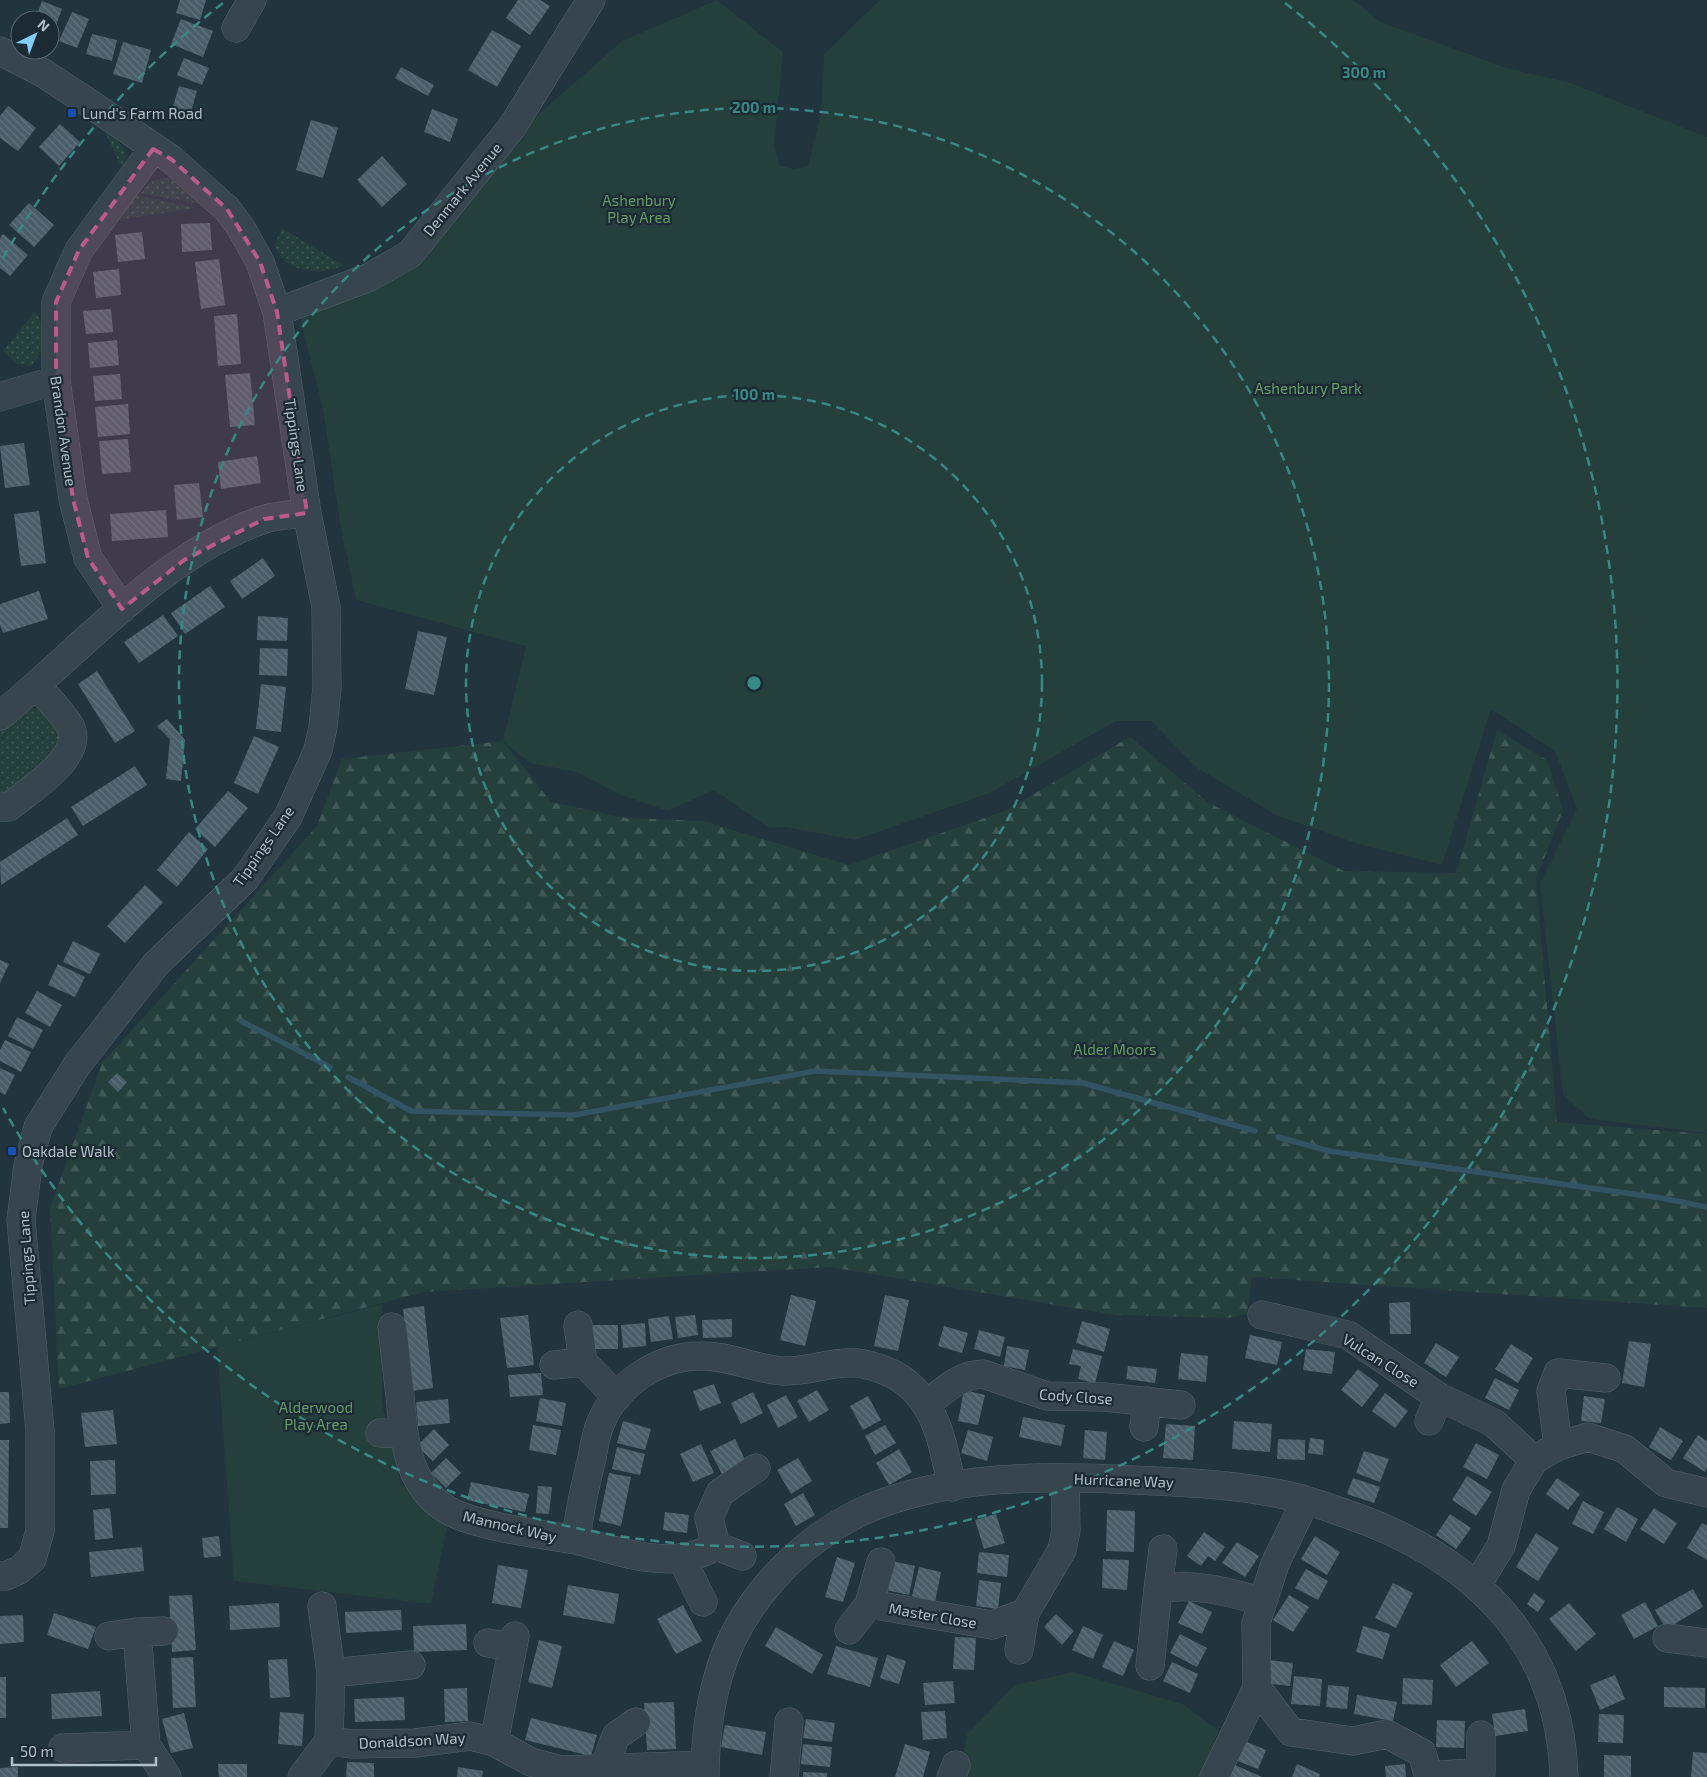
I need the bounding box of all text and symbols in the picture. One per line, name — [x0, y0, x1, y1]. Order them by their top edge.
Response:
north arrow — [10, 10, 60, 60]
text: N — [35, 15, 53, 35]
text: 300 m — [1342, 63, 1386, 81]
text: 200 m — [732, 98, 776, 116]
place label: Lund's Farm Road — [82, 104, 203, 122]
marker: Lund's Farm Road — [66, 107, 78, 119]
street label: Denmark Avenue — [419, 139, 505, 239]
park label: Ashenbury Play Area — [602, 191, 676, 226]
street label: Brandon Avenue — [47, 375, 81, 487]
park label: Ashenbury Park — [1254, 379, 1362, 397]
text: 100 m — [733, 385, 775, 403]
street label: Tippings Lane — [282, 397, 312, 493]
centre of rings — [745, 674, 763, 692]
street label: Tippings Lane — [229, 802, 297, 890]
park label: Alder Moors — [1073, 1040, 1157, 1058]
place label: Oakdale Walk — [22, 1142, 115, 1160]
marker: Oakdale Walk — [6, 1145, 18, 1157]
street label: Tippings Lane — [14, 1210, 38, 1306]
street label: Vulcan Close — [1340, 1329, 1422, 1391]
street label: Cody Close — [1039, 1384, 1113, 1408]
park label: Alderwood Play Area — [279, 1398, 353, 1433]
street label: Hurricane Way — [1074, 1469, 1174, 1491]
street label: Mannock Way — [461, 1506, 559, 1546]
street label: Master Close — [888, 1598, 978, 1632]
street label: Donaldson Way — [358, 1728, 466, 1752]
scale bar — [12, 1734, 156, 1766]
text: 50 m — [20, 1742, 54, 1760]

